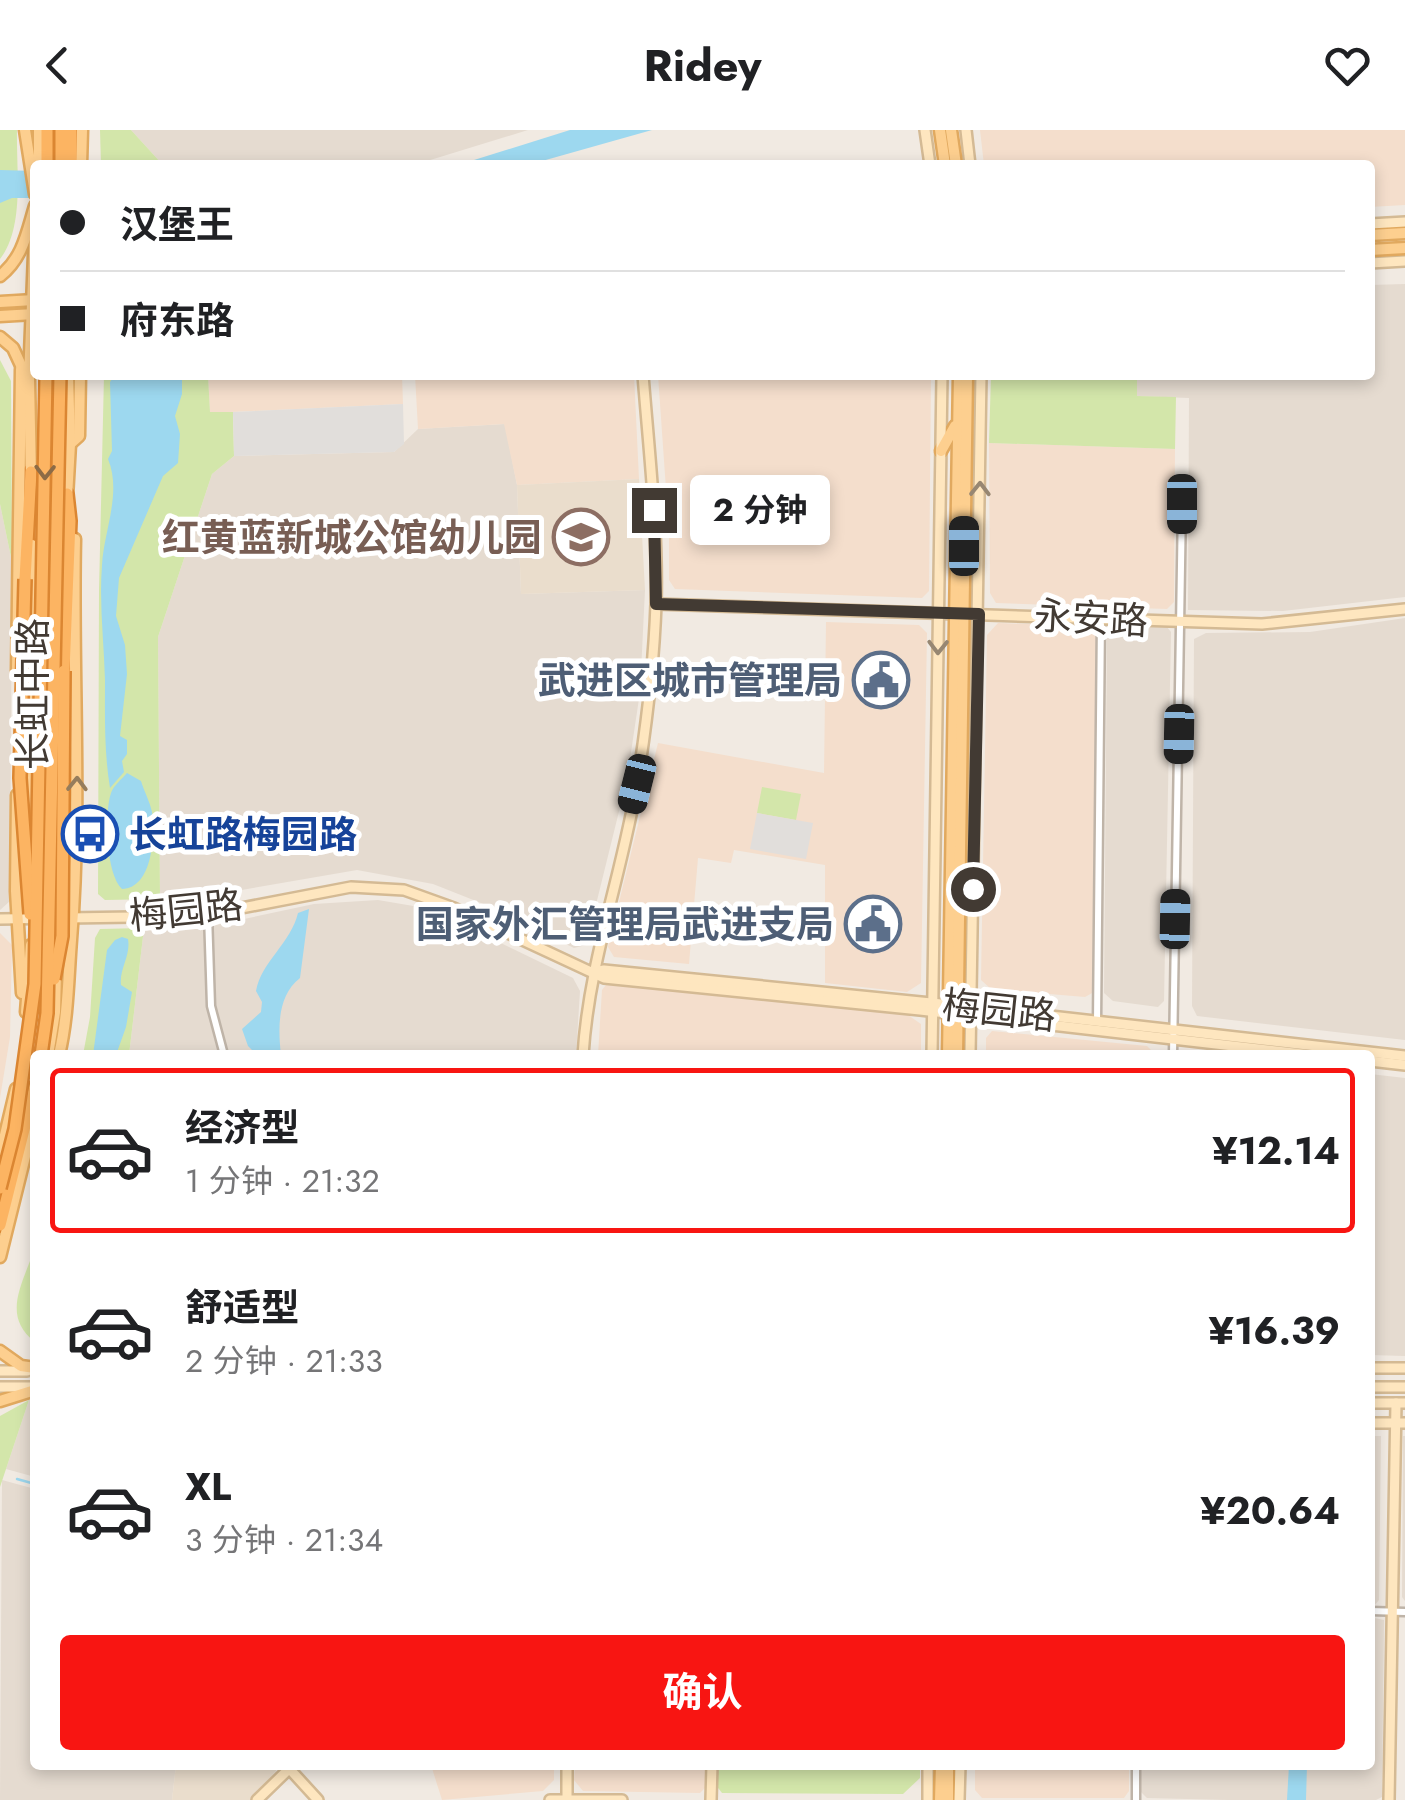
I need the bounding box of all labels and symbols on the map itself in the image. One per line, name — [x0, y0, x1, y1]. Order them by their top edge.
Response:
one-way arrow — [34, 465, 55, 481]
car — [1167, 474, 1197, 534]
callout: 2 分钟 — [689, 475, 829, 545]
one-way arrow — [969, 481, 991, 496]
route end — [632, 488, 677, 533]
school or university icon: 红黄蓝新城公馆幼儿园 — [551, 507, 611, 567]
place label: 红黄蓝新城公馆幼儿园 — [162, 510, 542, 565]
car — [949, 516, 979, 576]
street label: 永安路 — [1033, 588, 1149, 648]
street label: 长虹中路 — [5, 618, 60, 770]
one-way arrow — [927, 640, 949, 656]
public building icon: 武进区城市管理局 — [851, 650, 911, 710]
place label: 武进区城市管理局 — [538, 653, 842, 708]
car — [1163, 704, 1195, 764]
car — [615, 751, 659, 817]
one-way arrow — [66, 775, 87, 791]
bus stop icon: 长虹路梅园路 — [60, 804, 120, 864]
place label: 长虹路梅园路 — [129, 807, 357, 862]
route start — [951, 867, 996, 912]
street label: 梅园路 — [126, 877, 246, 943]
car — [1159, 889, 1191, 949]
public building icon: 国家外汇管理局武进支局 — [843, 894, 903, 954]
place label: 国家外汇管理局武进支局 — [416, 897, 834, 952]
street label: 梅园路 — [939, 977, 1059, 1043]

